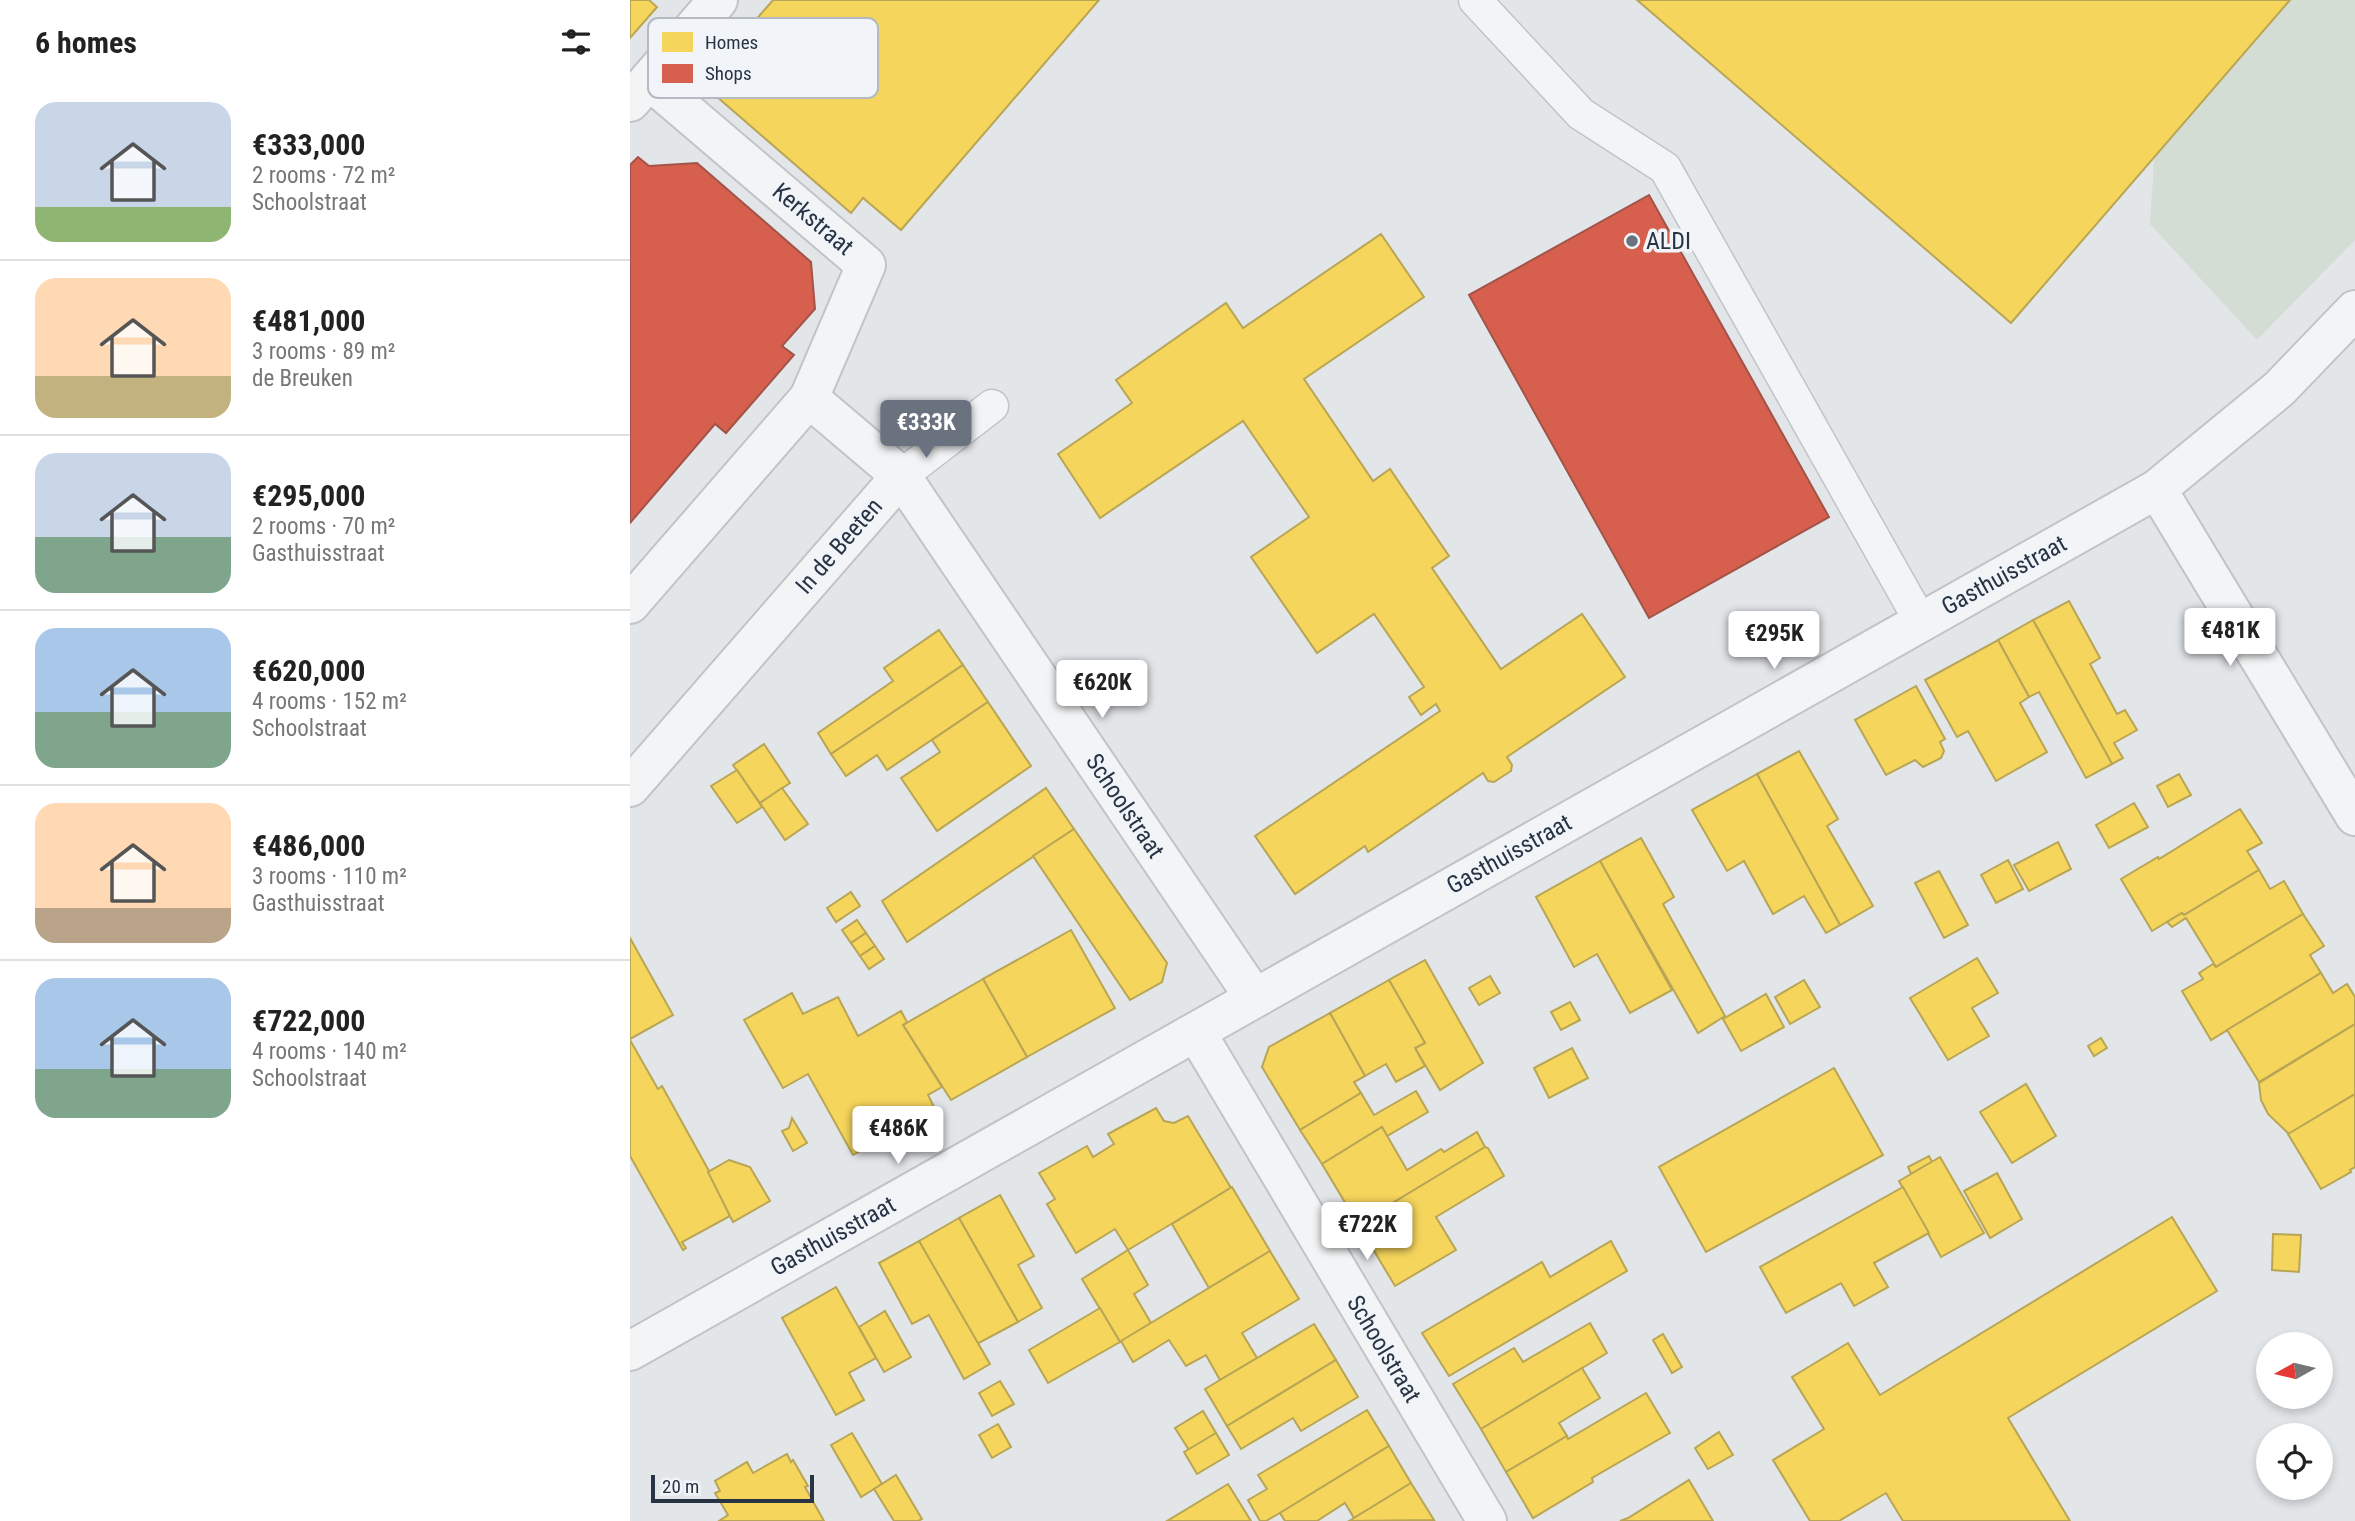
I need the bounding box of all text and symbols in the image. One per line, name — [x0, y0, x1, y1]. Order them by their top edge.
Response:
legend — [648, 18, 878, 98]
icon: filters — [557, 23, 595, 61]
text: 6 homes — [35, 25, 137, 60]
text: Homes — [705, 31, 758, 54]
text: Shops — [705, 62, 752, 85]
text: €333,000 — [252, 127, 365, 162]
icon: home — [91, 130, 175, 214]
text: 2 rooms · 72 m² — [252, 162, 395, 189]
street label: Kerkstraat — [767, 177, 859, 261]
text: Schoolstraat — [252, 189, 367, 216]
place label: ALDI — [1646, 227, 1691, 255]
marker: ALDI — [1624, 233, 1640, 249]
text: €481,000 — [252, 303, 365, 338]
icon: home — [91, 306, 175, 390]
text: 3 rooms · 89 m² — [252, 338, 395, 365]
text: de Breuken — [252, 365, 353, 392]
pin: €333K — [877, 400, 975, 460]
text: €333K — [896, 409, 956, 436]
text: €295,000 — [252, 478, 365, 513]
icon: home — [91, 481, 175, 565]
street label: In de Beeten — [790, 493, 888, 599]
text: 2 rooms · 70 m² — [252, 513, 395, 540]
street label: Gasthuisstraat — [1937, 529, 2071, 621]
text: Gasthuisstraat — [252, 540, 385, 567]
pin: €481K — [2181, 608, 2279, 668]
pin: €295K — [1725, 612, 1823, 671]
text: €481K — [2200, 617, 2260, 644]
text: €295K — [1744, 620, 1804, 647]
text: €620,000 — [252, 653, 365, 688]
icon: home — [91, 656, 175, 740]
pin: €620K — [1053, 660, 1151, 720]
text: €620K — [1072, 669, 1132, 696]
text: 4 rooms · 152 m² — [252, 688, 407, 715]
text: Schoolstraat — [252, 715, 367, 742]
street label: Schoolstraat — [1080, 749, 1170, 863]
street label: Gasthuisstraat — [1442, 808, 1576, 900]
text: €486,000 — [252, 828, 365, 863]
icon: home — [91, 831, 175, 915]
text: 3 rooms · 110 m² — [252, 863, 407, 890]
text: Gasthuisstraat — [252, 890, 385, 917]
text: €722,000 — [252, 1003, 365, 1038]
icon: home — [91, 1006, 175, 1090]
text: 4 rooms · 140 m² — [252, 1038, 407, 1065]
text: Schoolstraat — [252, 1065, 367, 1092]
pin: €486K — [849, 1106, 947, 1166]
text: €486K — [868, 1115, 928, 1142]
street label: Gasthuisstraat — [766, 1190, 900, 1282]
pin: €722K — [1318, 1202, 1416, 1262]
text: €722K — [1337, 1211, 1397, 1238]
street label: Schoolstraat — [1341, 1290, 1427, 1408]
north arrow — [2256, 1332, 2333, 1409]
map controls — [2256, 1332, 2333, 1500]
button: locate — [2256, 1423, 2333, 1500]
scale bar — [651, 1472, 814, 1504]
text: 20 m — [662, 1475, 699, 1498]

